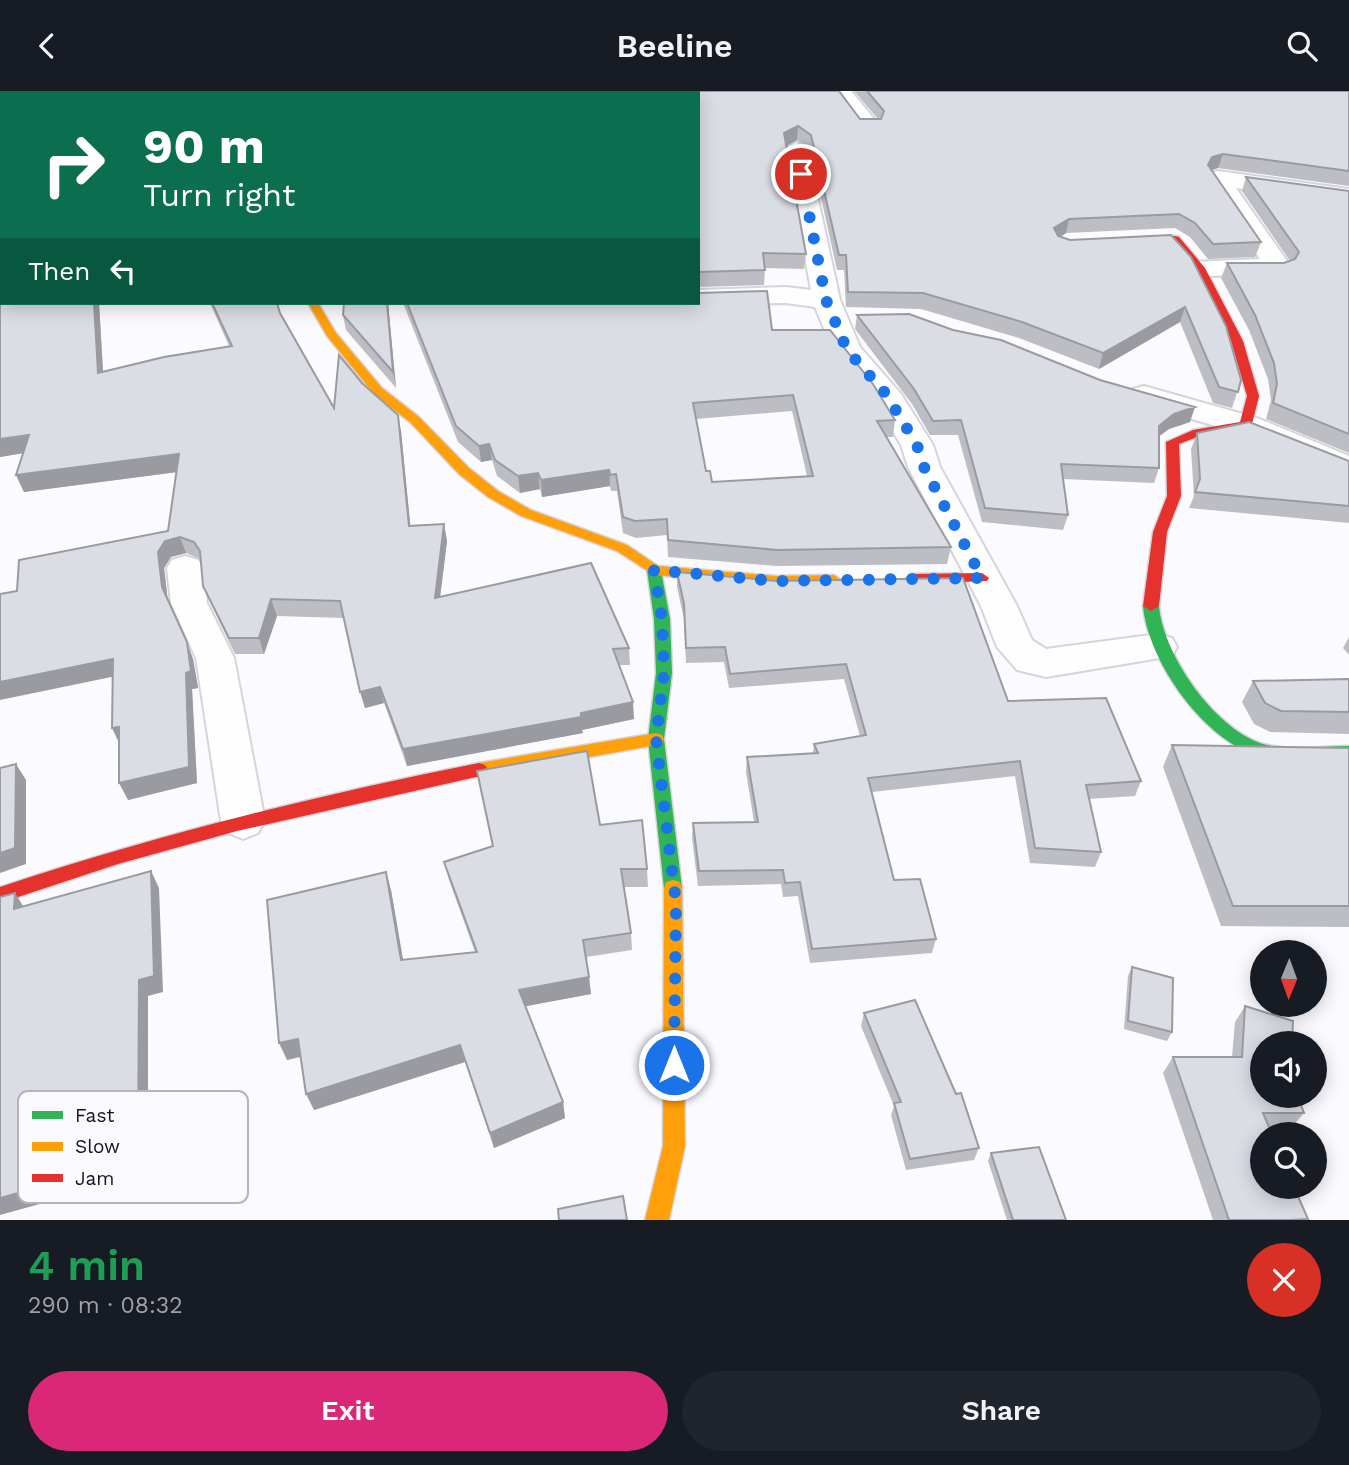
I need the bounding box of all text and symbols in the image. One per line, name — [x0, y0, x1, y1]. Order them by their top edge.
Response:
icon: back — [28, 27, 66, 65]
text: Beeline — [616, 27, 733, 65]
icon: search — [1283, 27, 1321, 65]
text: 90 m — [143, 117, 265, 175]
icon: right — [28, 119, 119, 210]
pin — [771, 144, 831, 204]
icon: arrive — [782, 155, 820, 193]
text: Turn right — [143, 176, 295, 214]
icon: left — [104, 252, 142, 290]
text: Then — [28, 256, 90, 286]
north arrow — [1250, 940, 1326, 1017]
map controls — [1250, 940, 1327, 1199]
position arrow — [637, 1028, 711, 1102]
button: sound — [1250, 1031, 1327, 1108]
legend — [18, 1091, 248, 1203]
text: Fast — [75, 1104, 114, 1127]
button: search — [1250, 1122, 1327, 1199]
text: Slow — [75, 1135, 120, 1158]
text: Jam — [75, 1167, 114, 1190]
text: 4 min — [28, 1241, 145, 1290]
button: close — [1247, 1243, 1321, 1317]
text: 290 m · 08:32 — [28, 1292, 183, 1319]
button: Exit — [28, 1371, 668, 1451]
button: Share — [682, 1371, 1321, 1451]

